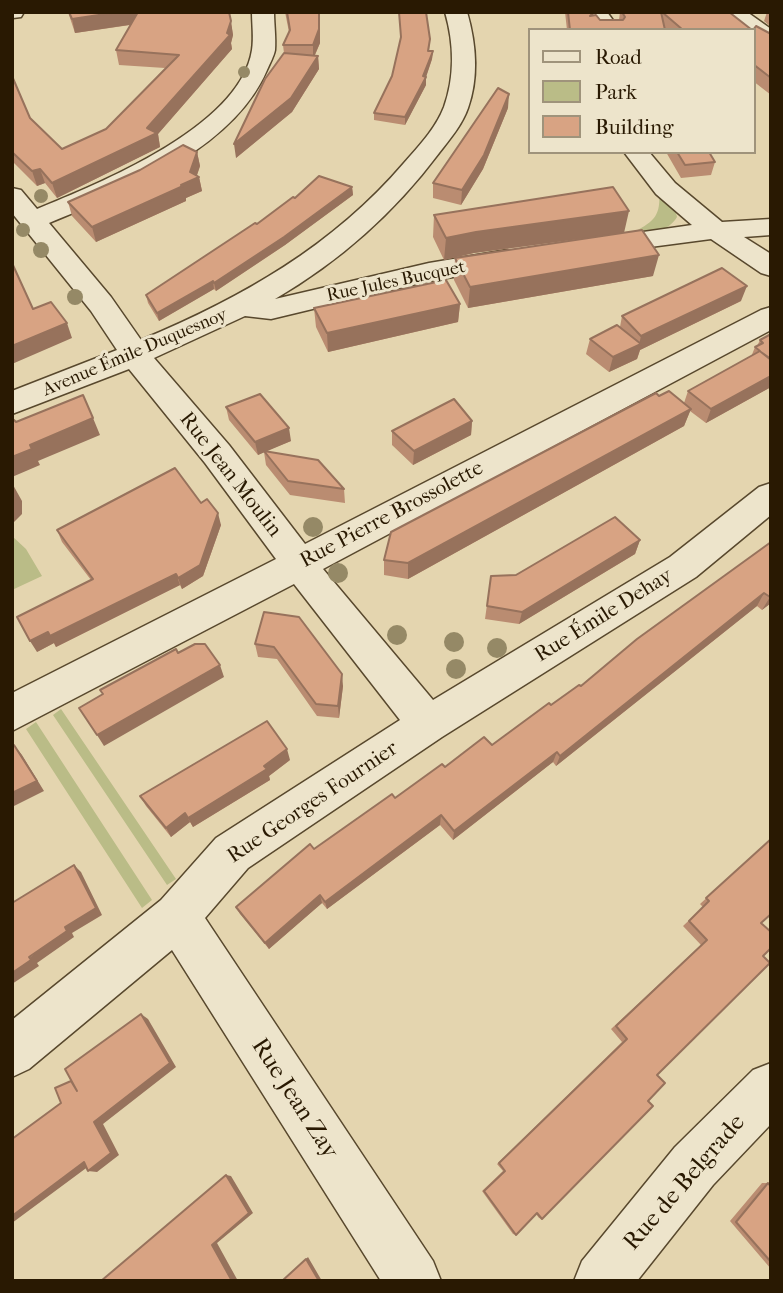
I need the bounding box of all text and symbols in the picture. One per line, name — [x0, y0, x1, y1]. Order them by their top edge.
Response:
legend — [528, 28, 755, 154]
text: Road — [595, 45, 642, 69]
text: Park — [595, 80, 637, 104]
text: Building — [595, 115, 673, 139]
street label: Rue Jules Bucquet — [325, 257, 467, 307]
street label: Avenue Émile Duquesnoy — [40, 304, 230, 402]
street label: Rue Jean Moulin — [173, 408, 287, 542]
street label: Rue Pierre Brossolette — [296, 456, 488, 574]
street label: Rue Émile Dehay — [531, 564, 677, 668]
street label: Rue Georges Fournier — [223, 737, 403, 869]
street label: Rue Jean Zay — [244, 1033, 344, 1165]
street label: Rue de Belgrade — [618, 1109, 752, 1257]

